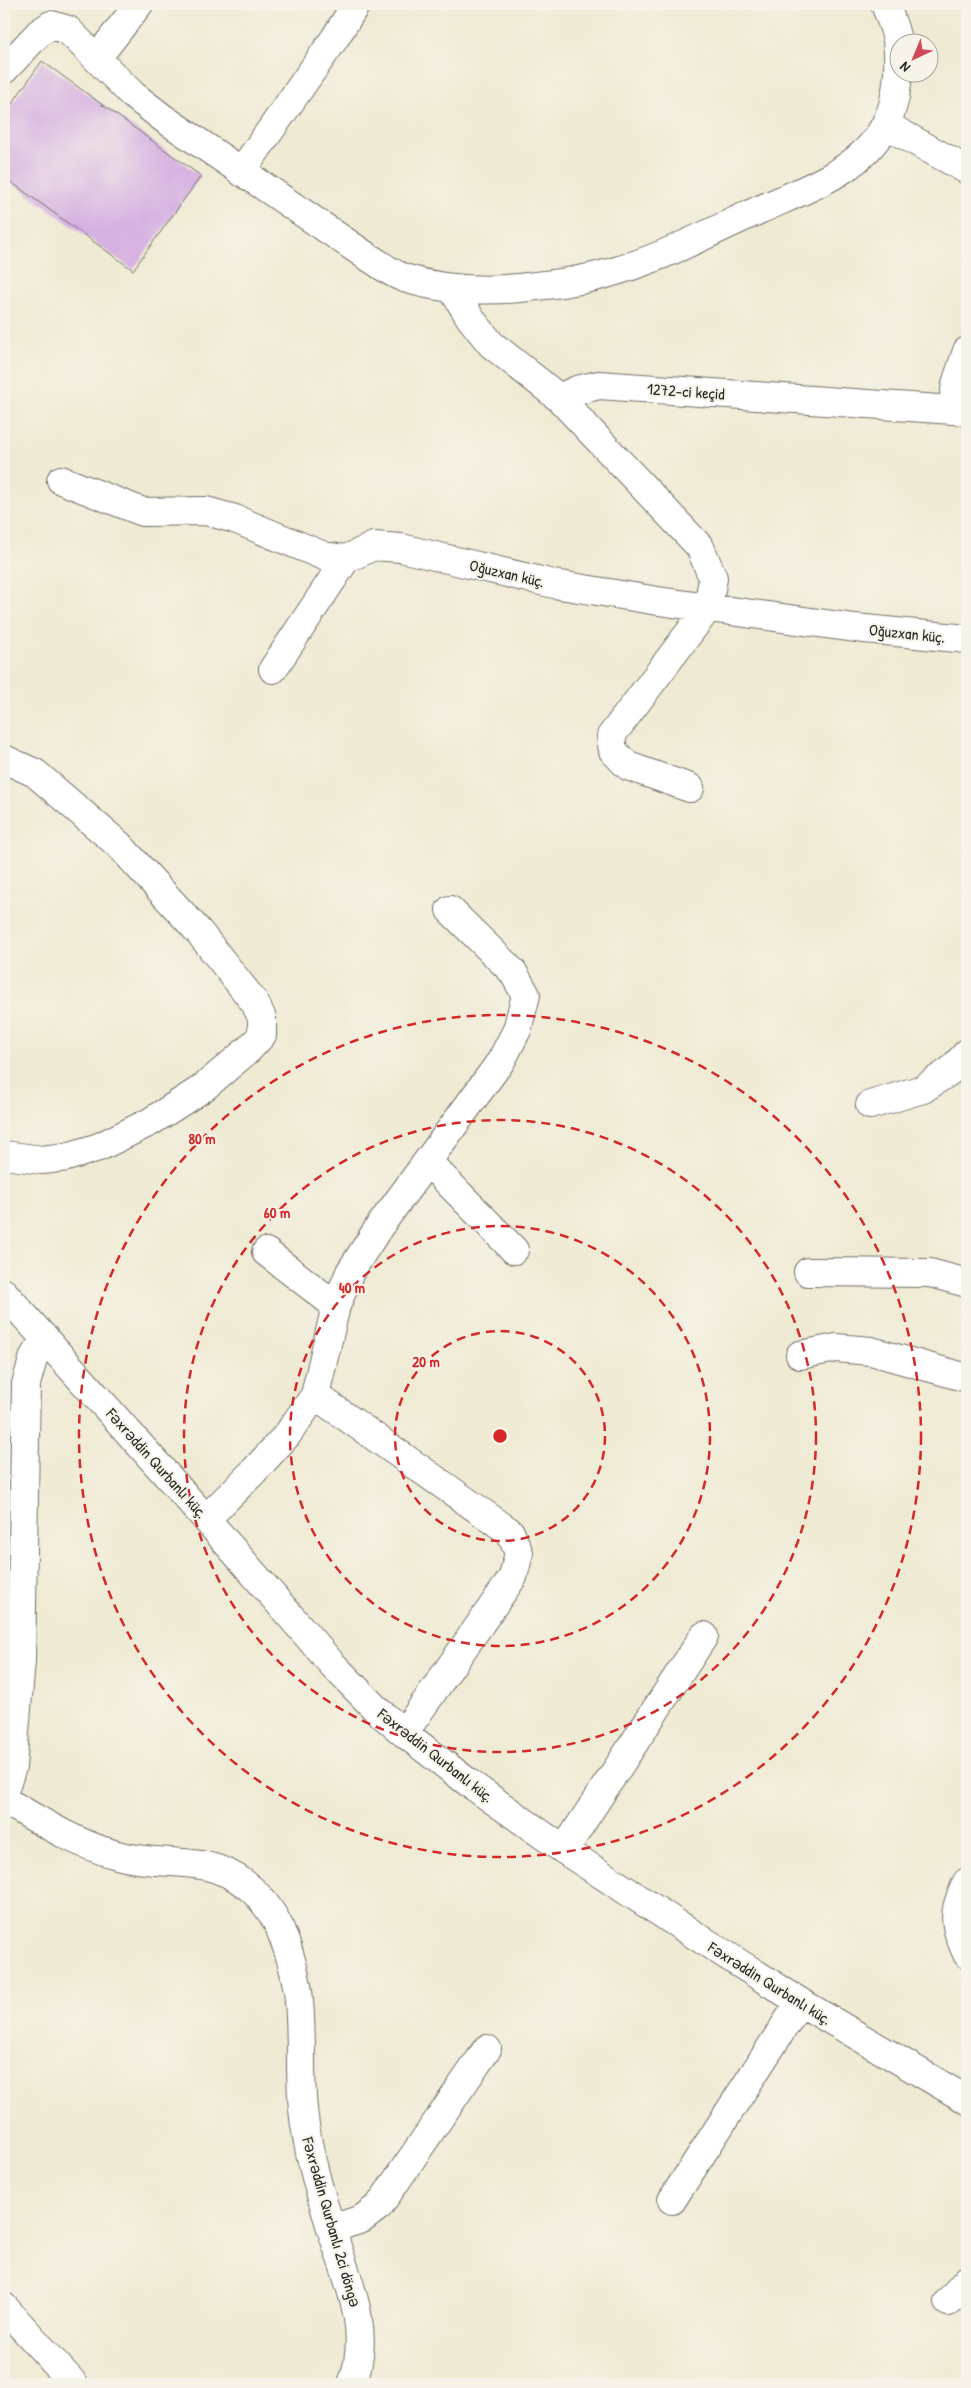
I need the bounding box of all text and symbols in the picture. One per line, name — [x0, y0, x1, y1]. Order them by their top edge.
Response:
north arrow — [888, 32, 938, 82]
text: N — [895, 58, 914, 77]
street label: 1272-ci keçid — [646, 377, 726, 405]
street label: Oğuzxan küç. — [467, 554, 547, 592]
street label: Oğuzxan küç. — [868, 618, 946, 648]
text: 80 m — [189, 1128, 215, 1149]
text: 60 m — [264, 1202, 290, 1223]
text: 40 m — [339, 1277, 365, 1298]
text: 20 m — [412, 1351, 440, 1372]
street label: Fəxrəddin Qurbanlı küç. — [101, 1402, 212, 1523]
centre of rings — [491, 1427, 509, 1445]
street label: Fəxrəddin Qurbanlı küç. — [373, 1702, 498, 1807]
street label: Fəxrəddin Qurbanlı küç. — [703, 1936, 836, 2030]
street label: Fəxrəddin Qurbanlı 2ci döngə — [297, 2134, 367, 2310]

